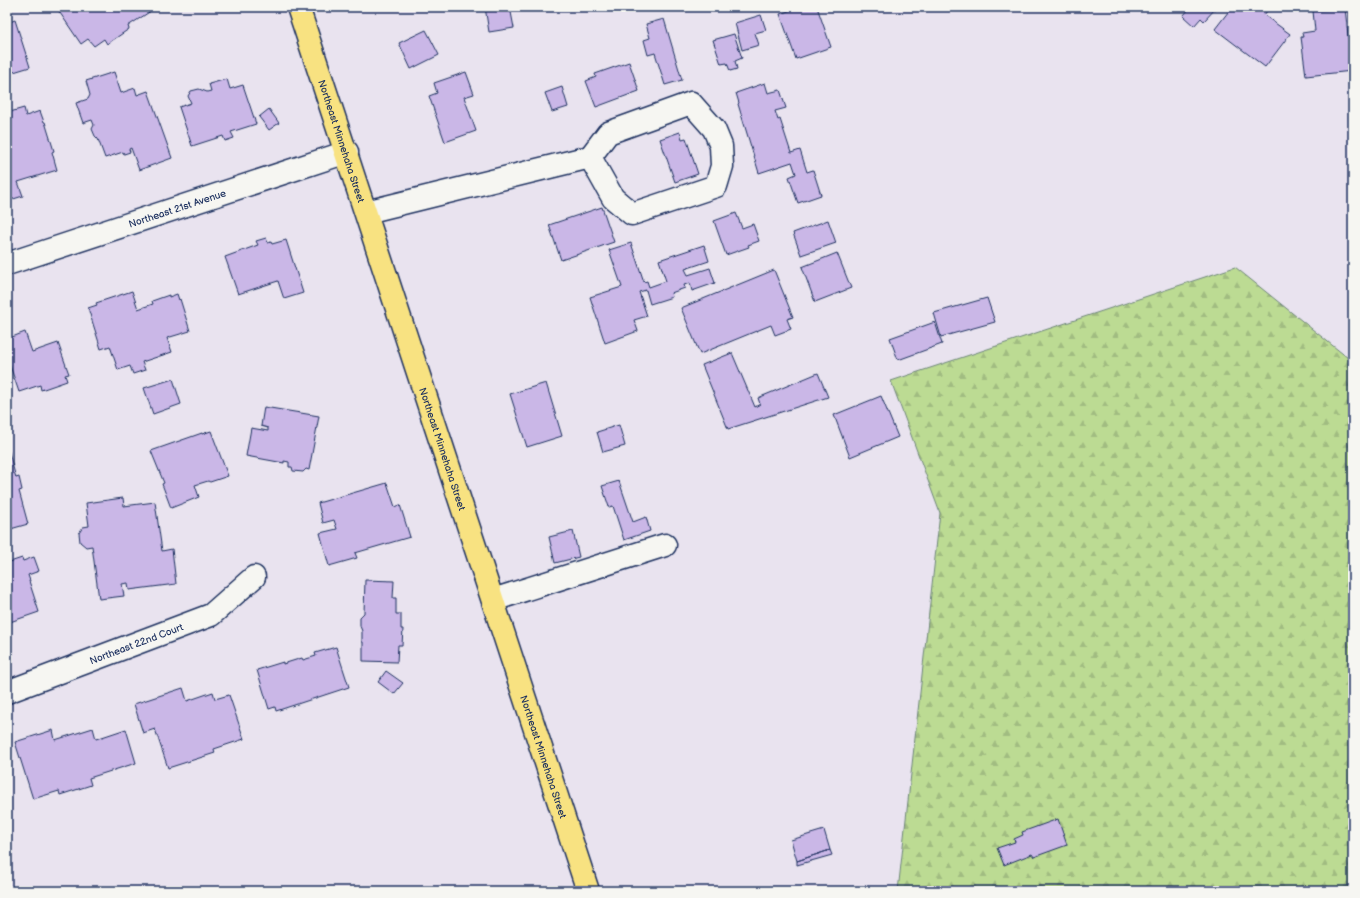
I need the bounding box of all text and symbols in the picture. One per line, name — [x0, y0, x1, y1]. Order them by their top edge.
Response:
street label: Northeast Minnehaha Street — [315, 78, 367, 204]
street label: Northeast 21st Avenue — [127, 187, 228, 231]
street label: Northeast Minnehaha Street — [416, 386, 468, 512]
street label: Northeast 22nd Court — [88, 621, 185, 667]
street label: Northeast Minnehaha Street — [517, 694, 569, 820]

